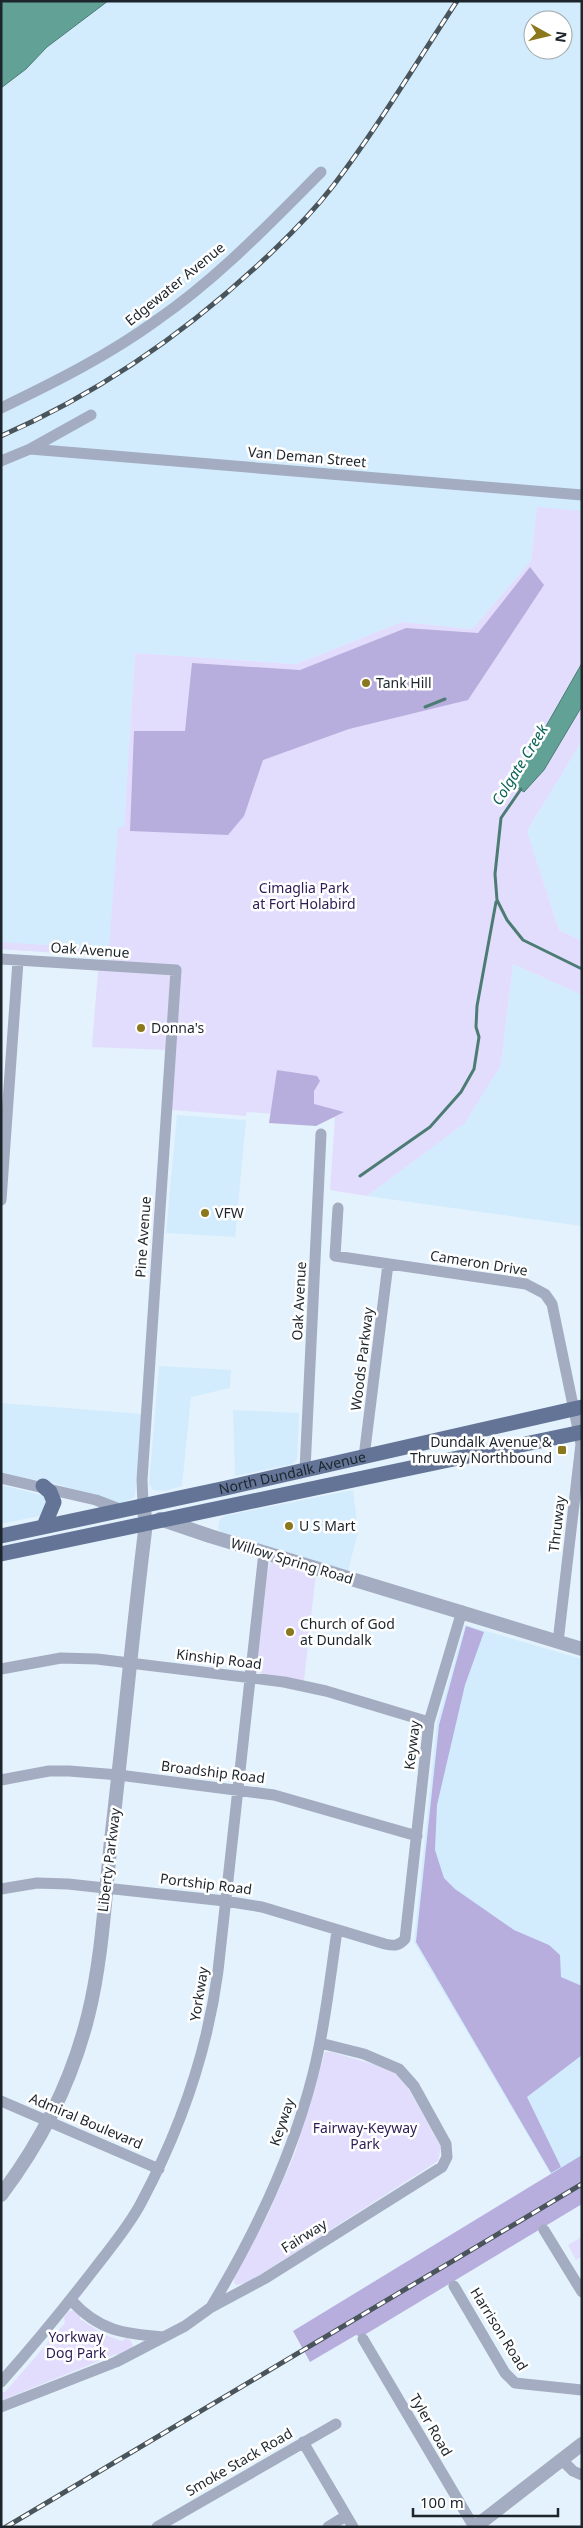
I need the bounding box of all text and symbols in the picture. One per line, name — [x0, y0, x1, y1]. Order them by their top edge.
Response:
north arrow — [523, 10, 573, 60]
text: N — [551, 30, 572, 44]
street label: Edgewater Avenue — [121, 237, 229, 330]
street label: Van Deman Street — [247, 442, 367, 471]
place label: Tank Hill — [376, 673, 432, 692]
marker: Tank Hill — [360, 677, 372, 689]
water label: Colgate Creek — [486, 720, 552, 809]
park label: Cimaglia Park at Fort Holabird — [252, 878, 356, 913]
street label: Oak Avenue — [50, 937, 130, 962]
place label: Donna's — [151, 1018, 204, 1037]
marker: Donna's — [135, 1022, 147, 1034]
street label: Pine Avenue — [130, 1196, 155, 1278]
place label: VFW — [215, 1203, 244, 1222]
marker: VFW — [199, 1207, 211, 1219]
street label: Cameron Drive — [429, 1245, 529, 1280]
street label: Oak Avenue — [287, 1261, 310, 1341]
street label: Woods Parkway — [346, 1305, 377, 1412]
place label: Dundalk Avenue & Thruway Northbound — [410, 1432, 553, 1467]
marker: Dundalk Avenue & Thruway Northbound — [556, 1444, 568, 1456]
street label: North Dundalk Avenue — [217, 1446, 368, 1498]
street label: Thruway — [544, 1494, 570, 1553]
place label: U S Mart — [299, 1516, 356, 1535]
marker: U S Mart — [283, 1520, 295, 1532]
street label: Willow Spring Road — [229, 1533, 356, 1588]
place label: Church of God at Dundalk — [300, 1614, 395, 1649]
marker: Church of God at Dundalk — [284, 1626, 296, 1638]
street label: Kinship Road — [175, 1644, 263, 1673]
street label: Keyway — [399, 1718, 424, 1771]
street label: Broadship Road — [160, 1756, 266, 1787]
street label: Liberty Parkway — [93, 1806, 124, 1913]
street label: Portship Road — [159, 1868, 253, 1899]
street label: Yorkway — [185, 1964, 212, 2023]
street label: Admiral Boulevard — [27, 2088, 146, 2153]
street label: Keyway — [264, 2095, 299, 2148]
park label: Fairway-Keyway Park — [313, 2118, 418, 2153]
street label: Fairway — [277, 2214, 331, 2257]
street label: Harrison Road — [466, 2284, 533, 2374]
park label: Yorkway Dog Park — [46, 2327, 107, 2362]
street label: Tyler Road — [406, 2390, 457, 2459]
street label: Smoke Stack Road — [182, 2423, 296, 2500]
scale bar — [413, 2486, 558, 2518]
text: 100 m — [420, 2492, 464, 2512]

